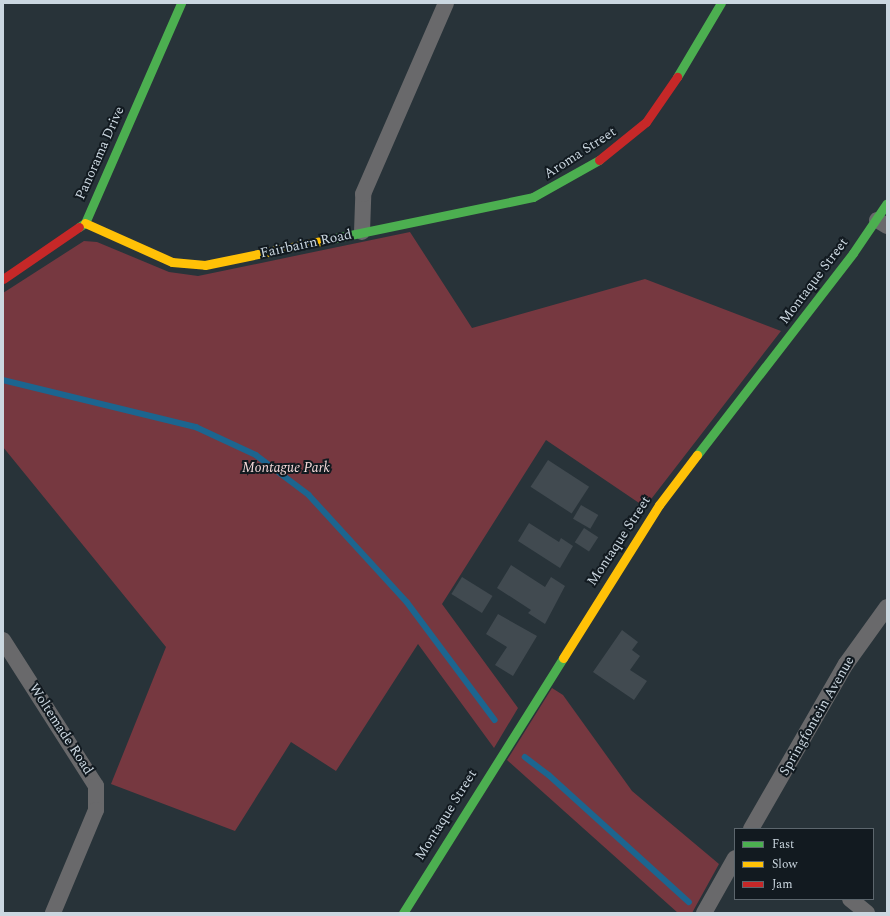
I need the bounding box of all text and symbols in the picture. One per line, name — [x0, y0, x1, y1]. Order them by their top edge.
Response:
street label: Panorama Drive — [72, 104, 128, 202]
street label: Aroma Street — [541, 123, 619, 183]
street label: Fairbairn Road — [259, 226, 353, 262]
street label: Montaque Street — [776, 235, 852, 327]
park label: Montague Park — [242, 460, 330, 476]
street label: Montaque Street — [584, 493, 654, 589]
street label: Springfontein Avenue — [776, 653, 858, 779]
street label: Woltemade Road — [25, 680, 97, 778]
street label: Montaque Street — [411, 767, 481, 863]
legend — [734, 828, 874, 900]
text: Fast — [772, 835, 794, 854]
text: Slow — [772, 855, 797, 874]
text: Jam — [772, 875, 793, 894]

